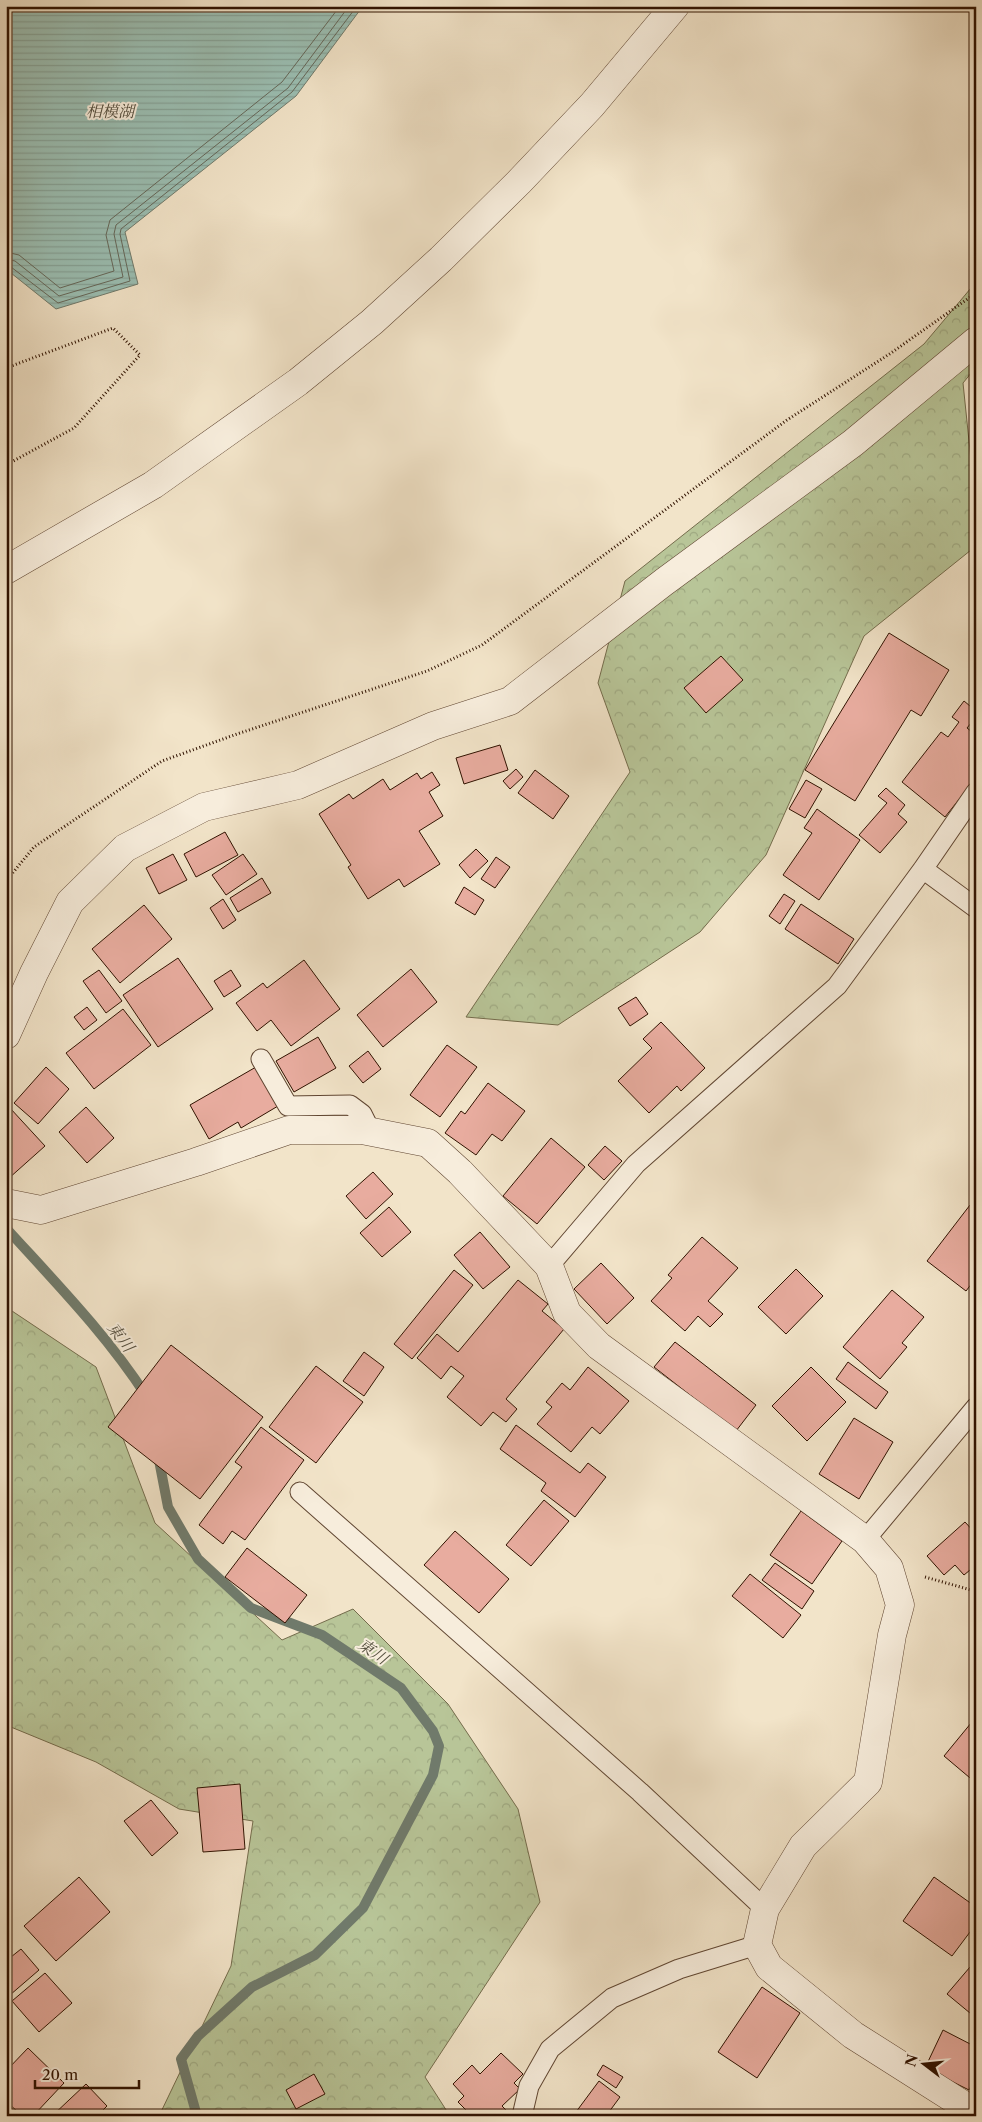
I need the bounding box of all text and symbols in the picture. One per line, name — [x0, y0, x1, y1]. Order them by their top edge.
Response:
water label: 相模湖 — [86, 101, 137, 121]
water label: 東川 — [103, 1318, 140, 1357]
water label: 東川 — [354, 1634, 394, 1669]
north arrow — [900, 2040, 950, 2090]
text: N — [901, 2052, 922, 2069]
scale bar — [35, 2057, 139, 2089]
text: 20 m — [42, 2065, 78, 2084]

